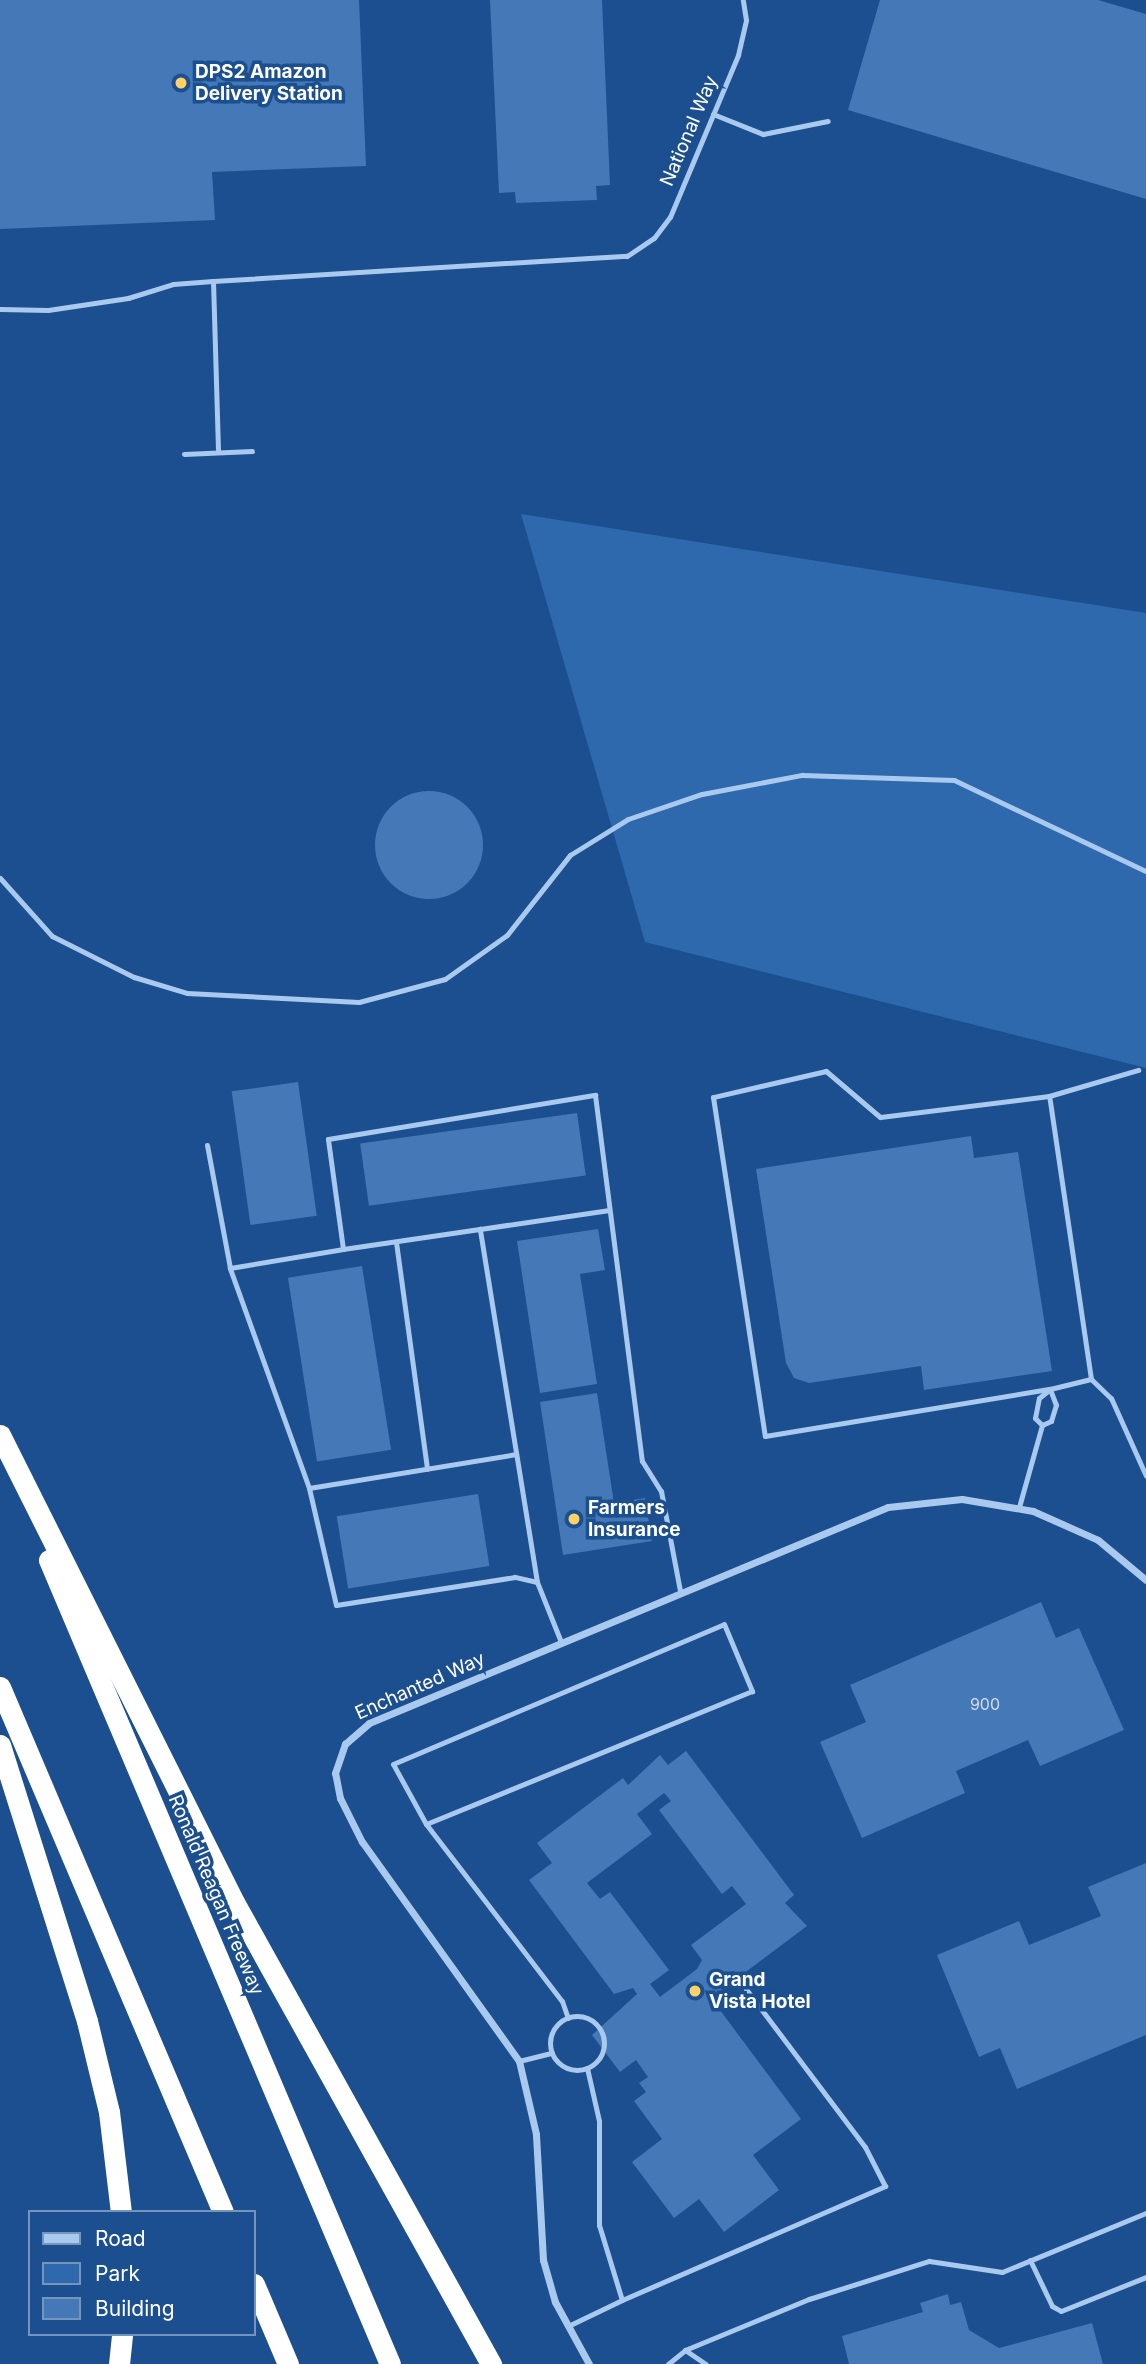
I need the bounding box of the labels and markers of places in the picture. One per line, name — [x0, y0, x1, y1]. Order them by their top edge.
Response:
place label: DPS2 Amazon Delivery Station — [195, 61, 343, 105]
marker: DPS2 Amazon Delivery Station — [173, 75, 189, 91]
place label: Farmers Insurance — [588, 1497, 680, 1541]
marker: Farmers Insurance — [566, 1511, 582, 1527]
place label: Grand Vista Hotel — [709, 1969, 811, 2013]
marker: Grand Vista Hotel — [687, 1983, 703, 1999]

